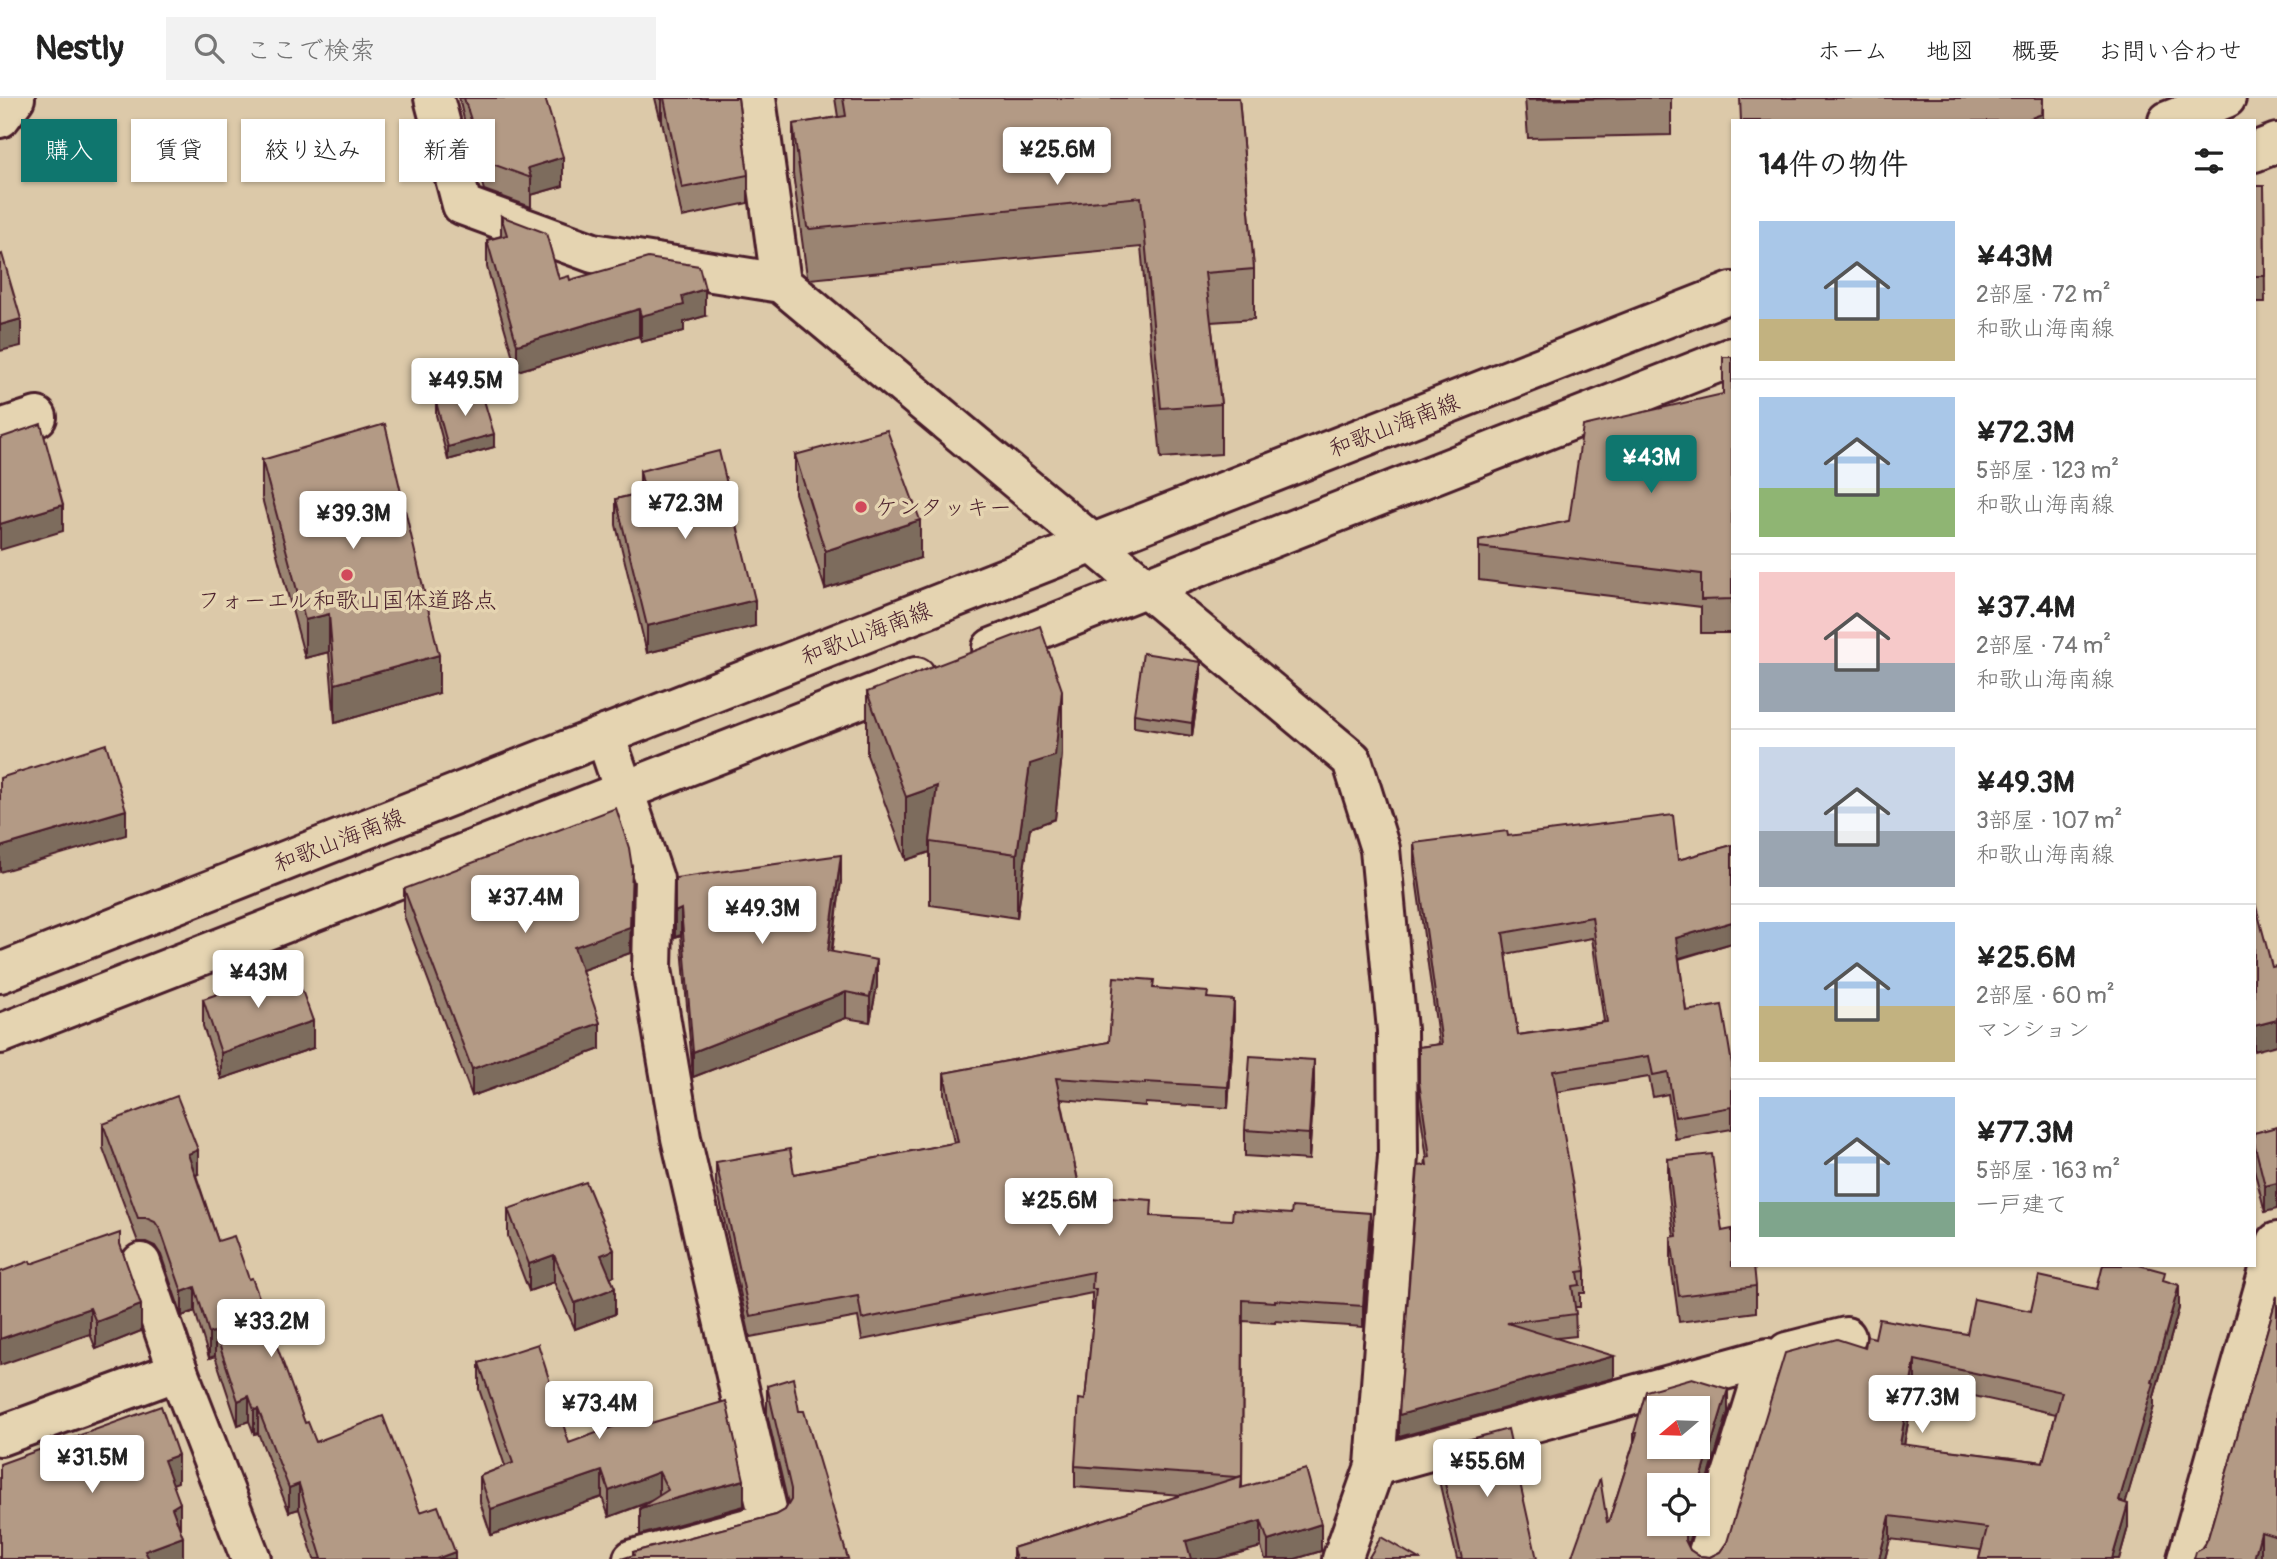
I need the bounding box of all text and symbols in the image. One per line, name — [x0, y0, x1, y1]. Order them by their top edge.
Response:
search box — [166, 17, 656, 80]
text: Nestly — [35, 28, 124, 69]
icon: search — [190, 29, 228, 67]
text: ここで検索 — [246, 35, 376, 67]
text: ホーム — [1817, 37, 1888, 66]
text: 地図 — [1926, 37, 1974, 66]
text: 概要 — [2012, 37, 2060, 66]
text: お問い合わせ — [2098, 37, 2242, 66]
chip: 購入 — [21, 119, 117, 182]
chip: 賃貸 — [131, 119, 227, 182]
chip: 絞り込み — [241, 119, 385, 182]
chip: 新着 — [399, 119, 495, 182]
pin: ¥25.6M — [1000, 127, 1114, 187]
text: ¥25.6M — [1019, 135, 1095, 164]
icon: filters — [2190, 142, 2228, 180]
text: 14件の物件 — [1759, 146, 1908, 183]
text: ¥43M — [1976, 238, 2053, 275]
icon: home — [1815, 249, 1899, 333]
text: 2部屋 · 72 m² — [1976, 280, 2111, 309]
text: 和歌山海南線 — [1976, 314, 2114, 343]
pin: ¥49.5M — [408, 358, 522, 418]
text: ¥49.5M — [427, 366, 503, 395]
street label: 和歌山海南線 — [1325, 387, 1464, 464]
text: ¥72.3M — [1976, 414, 2074, 451]
icon: home — [1815, 425, 1899, 509]
pin: ¥43M — [1610, 436, 1692, 495]
text: ¥43M — [1622, 443, 1680, 472]
text: 5部屋 · 123 m² — [1976, 456, 2119, 485]
pin: ¥72.3M — [628, 482, 742, 541]
text: ¥72.3M — [647, 489, 723, 518]
text: 和歌山海南線 — [1976, 490, 2114, 519]
pin: ¥39.3M — [296, 491, 410, 551]
place label: ケンタッキー — [875, 493, 1012, 522]
text: ¥39.3M — [315, 499, 391, 528]
marker: ケンタッキー — [853, 499, 869, 515]
marker: フォーエル和歌山国体道路点 — [339, 567, 355, 583]
place label: フォーエル和歌山国体道路点 — [198, 586, 497, 615]
text: ¥37.4M — [1976, 589, 2075, 626]
street label: 和歌山海南線 — [797, 595, 936, 672]
icon: home — [1815, 600, 1899, 684]
text: 2部屋 · 74 m² — [1976, 631, 2111, 660]
text: 和歌山海南線 — [1976, 665, 2114, 694]
text: ¥49.3M — [1976, 764, 2075, 801]
icon: home — [1815, 775, 1899, 859]
street label: 和歌山海南線 — [270, 802, 409, 879]
text: 3部屋 · 107 m² — [1976, 806, 2122, 835]
text: 和歌山海南線 — [1976, 840, 2114, 869]
pin: ¥37.4M — [468, 876, 582, 935]
text: ¥37.4M — [487, 883, 563, 912]
pin: ¥49.3M — [705, 886, 819, 946]
text: ¥49.3M — [724, 894, 800, 923]
text: ¥25.6M — [1976, 939, 2075, 976]
pin: ¥43M — [217, 950, 299, 1010]
icon: home — [1815, 950, 1899, 1034]
text: ¥43M — [229, 958, 287, 987]
text: 2部屋 · 60 m² — [1976, 981, 2115, 1010]
text: マンション — [1976, 1015, 2090, 1044]
text: ¥77.3M — [1976, 1114, 2073, 1151]
icon: home — [1815, 1125, 1899, 1209]
text: 5部屋 · 163 m² — [1976, 1156, 2120, 1185]
pin: ¥25.6M — [1002, 1178, 1116, 1238]
text: ¥25.6M — [1021, 1186, 1097, 1215]
text: 一戸建て — [1976, 1190, 2068, 1219]
pin: ¥33.2M — [214, 1300, 328, 1359]
text: ¥33.2M — [233, 1307, 309, 1336]
pin: ¥77.3M — [1865, 1376, 1979, 1435]
pin: ¥73.4M — [542, 1382, 656, 1441]
text: ¥77.3M — [1885, 1383, 1959, 1412]
text: ¥73.4M — [561, 1389, 637, 1418]
north arrow — [1647, 1396, 1710, 1460]
map controls — [1647, 1396, 1710, 1536]
pin: ¥31.5M — [35, 1436, 149, 1495]
pin: ¥55.6M — [1430, 1440, 1544, 1499]
text: ¥31.5M — [56, 1443, 128, 1472]
text: ¥55.6M — [1449, 1447, 1525, 1476]
button: locate — [1647, 1473, 1710, 1536]

